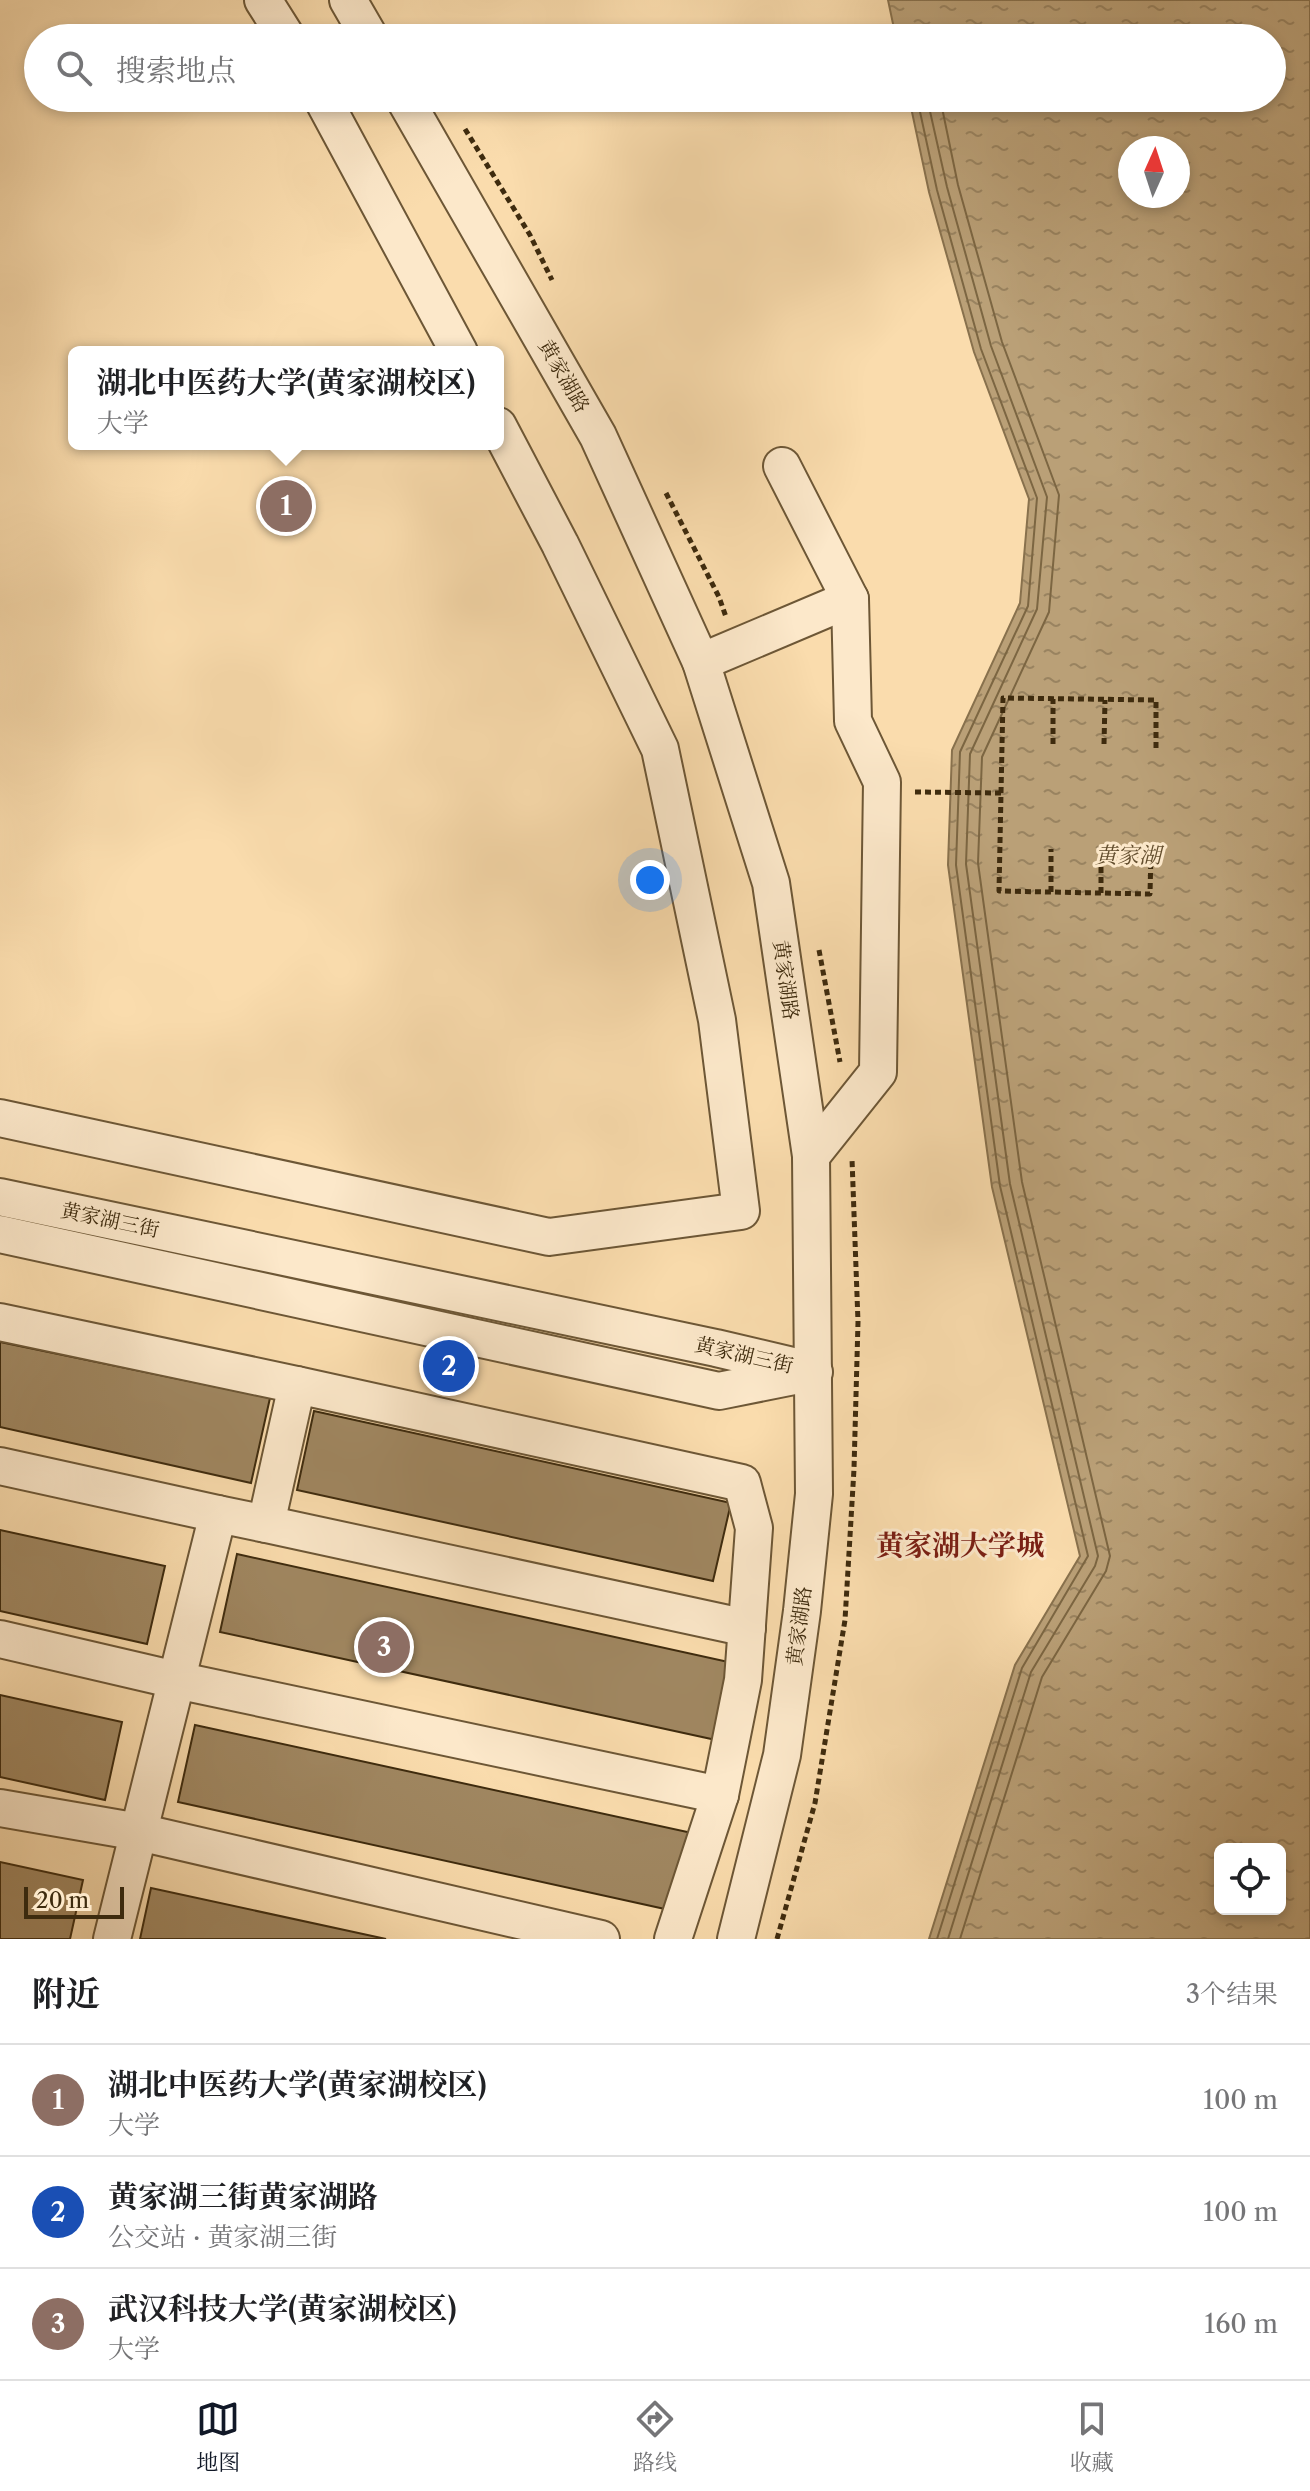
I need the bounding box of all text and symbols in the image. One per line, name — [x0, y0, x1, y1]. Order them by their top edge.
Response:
search box — [24, 24, 1286, 112]
icon: search — [52, 46, 96, 90]
text: 搜索地点 — [116, 52, 236, 89]
north arrow — [1118, 136, 1190, 208]
street label: 黄家湖路 — [534, 335, 594, 417]
popup — [68, 346, 504, 450]
text: 湖北中医药大学(黄家湖校区) — [97, 364, 475, 401]
text: 大学 — [97, 407, 149, 439]
pin: 1 — [260, 476, 312, 536]
water label: 黄家湖 — [1095, 842, 1165, 869]
your location — [630, 860, 670, 900]
street label: 黄家湖路 — [769, 939, 803, 1021]
street label: 黄家湖三街 — [59, 1198, 161, 1242]
street label: 黄家湖三街 — [693, 1332, 795, 1378]
pin: 2 — [423, 1336, 475, 1396]
district label: 黄家湖大学城 — [876, 1528, 1044, 1562]
street label: 黄家湖路 — [782, 1585, 816, 1667]
pin: 3 — [358, 1617, 410, 1677]
map controls — [1214, 1843, 1286, 1915]
button: locate — [1214, 1843, 1286, 1915]
scale bar — [24, 1883, 124, 1919]
text: 20 m — [36, 1887, 89, 1914]
text: 附近 — [32, 1973, 100, 2015]
text: 3个结果 — [1186, 1978, 1278, 2010]
text: 湖北中医药大学(黄家湖校区) — [108, 2066, 487, 2103]
text: 1 — [52, 2084, 64, 2116]
text: 100 m — [1203, 2084, 1278, 2116]
text: 大学 — [108, 2109, 160, 2141]
text: 黄家湖三街黄家湖路 — [108, 2178, 378, 2215]
text: 2 — [50, 2196, 66, 2228]
text: 100 m — [1203, 2196, 1278, 2228]
text: 公交站 · 黄家湖三街 — [108, 2221, 337, 2253]
text: 武汉科技大学(黄家湖校区) — [108, 2290, 457, 2327]
text: 3 — [51, 2308, 65, 2340]
text: 160 m — [1204, 2308, 1278, 2340]
text: 大学 — [108, 2333, 160, 2365]
tab: 地图 — [196, 2397, 240, 2476]
tab: 路线 — [633, 2397, 677, 2476]
tab: 收藏 — [1070, 2397, 1114, 2476]

